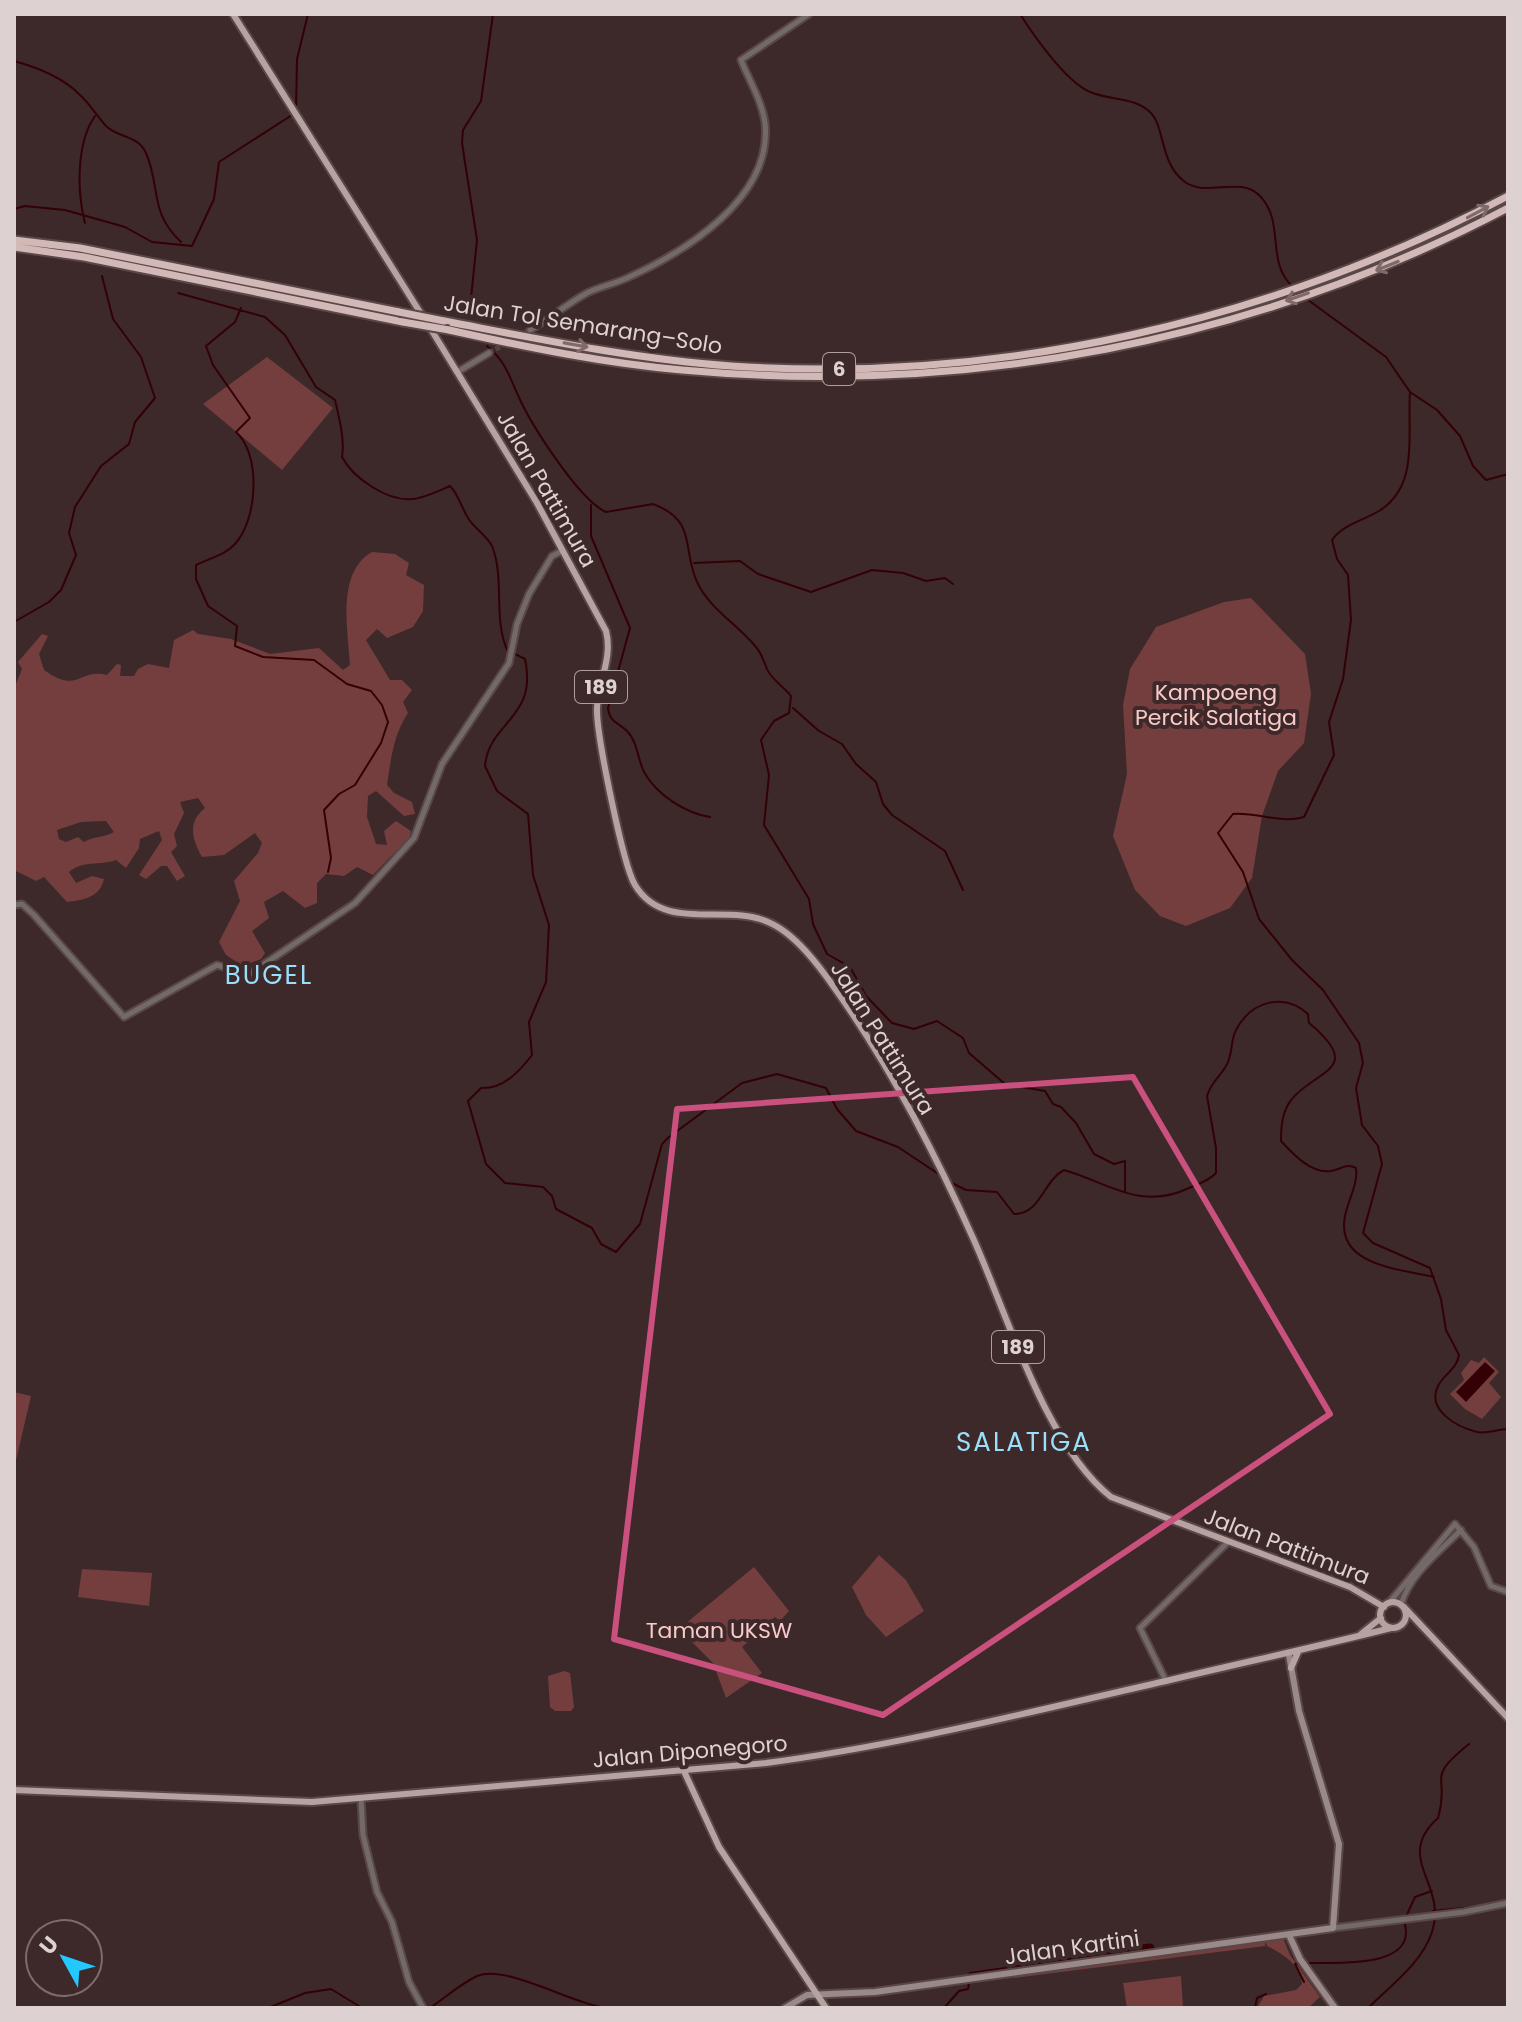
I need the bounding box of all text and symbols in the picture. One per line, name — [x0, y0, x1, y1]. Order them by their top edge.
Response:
one-way arrow — [1465, 204, 1489, 220]
one-way arrow — [1375, 260, 1400, 274]
street label: Jalan Tol Semarang–Solo — [441, 287, 724, 362]
one-way arrow — [1285, 291, 1310, 306]
one-way arrow — [562, 339, 588, 354]
road number: 6 — [823, 353, 855, 385]
street label: Jalan Pattimura — [489, 405, 604, 573]
road number: 189 — [575, 671, 627, 703]
park label: Kampoeng Percik Salatiga — [1135, 677, 1297, 733]
street label: Jalan Pattimura — [823, 956, 942, 1121]
district label: BUGEL — [225, 957, 313, 993]
road number: 189 — [992, 1331, 1044, 1363]
district label: SALATIGA — [956, 1424, 1092, 1460]
street label: Jalan Pattimura — [1199, 1501, 1374, 1592]
park label: Taman UKSW — [646, 1615, 792, 1646]
street label: Jalan Diponegoro — [591, 1728, 789, 1775]
north arrow — [24, 1918, 104, 1998]
street label: Jalan Kartini — [1003, 1923, 1142, 1972]
text: U — [32, 1930, 66, 1961]

